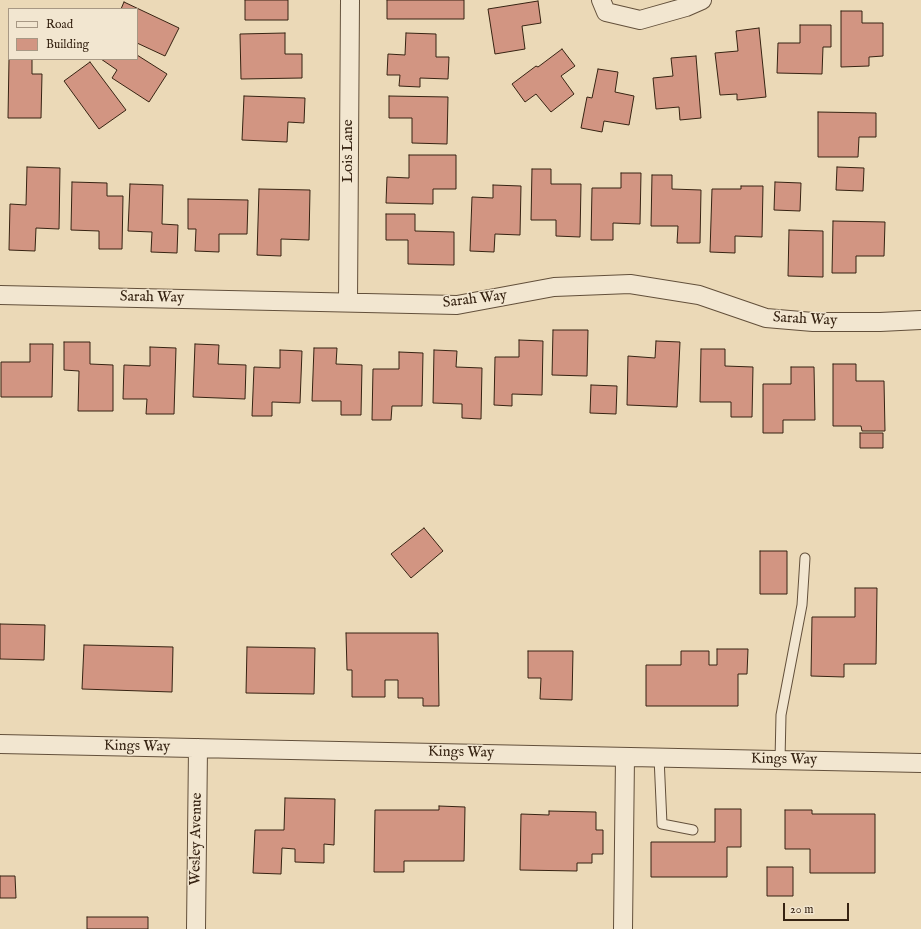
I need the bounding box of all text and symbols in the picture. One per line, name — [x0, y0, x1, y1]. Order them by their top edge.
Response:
legend — [8, 8, 138, 60]
text: Road — [46, 17, 73, 32]
text: Building — [46, 37, 89, 52]
street label: Lois Lane — [340, 119, 358, 183]
street label: Sarah Way — [442, 287, 508, 313]
street label: Sarah Way — [120, 288, 184, 308]
street label: Sarah Way — [772, 309, 838, 331]
street label: Kings Way — [104, 737, 170, 757]
street label: Kings Way — [428, 743, 494, 763]
street label: Kings Way — [751, 750, 817, 770]
street label: Wesley Avenue — [187, 792, 207, 886]
scale bar — [785, 895, 851, 921]
text: 20 m — [790, 902, 813, 917]

